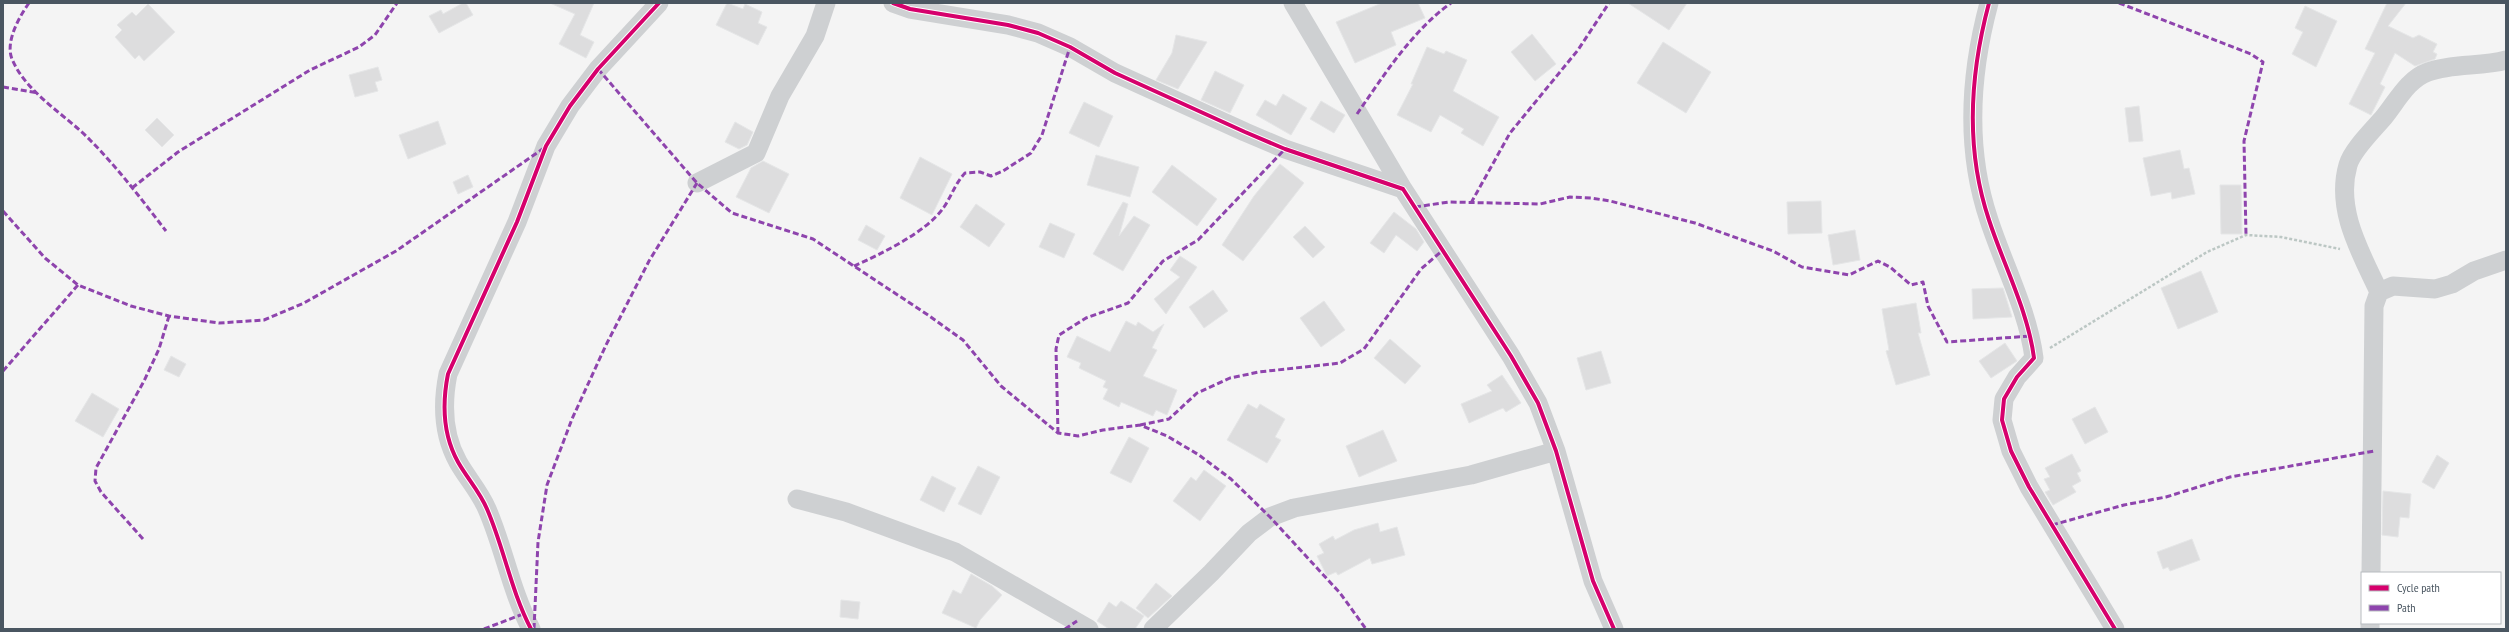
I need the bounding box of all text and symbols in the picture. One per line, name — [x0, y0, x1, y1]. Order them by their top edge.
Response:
legend — [2361, 572, 2501, 624]
text: Cycle path — [2397, 580, 2440, 595]
text: Path — [2397, 600, 2415, 615]

